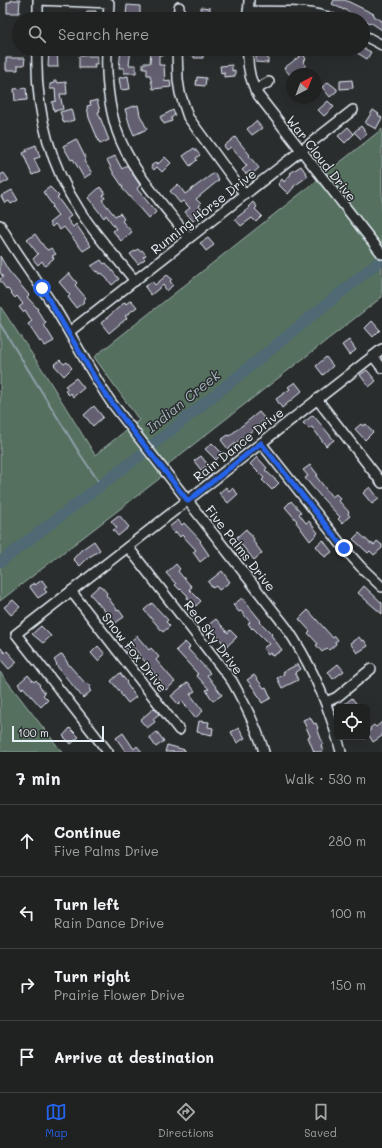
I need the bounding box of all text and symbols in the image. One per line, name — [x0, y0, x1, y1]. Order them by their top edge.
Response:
search box — [12, 12, 370, 56]
icon: search — [26, 23, 48, 45]
text: Search here — [58, 24, 149, 44]
north arrow — [286, 68, 322, 104]
street label: War Cloud Drive — [283, 112, 361, 204]
street label: Running Horse Drive — [147, 165, 259, 257]
route start — [33, 279, 51, 297]
water label: Indian Creek — [142, 365, 224, 437]
street label: Rain Dance Drive — [189, 403, 287, 485]
street label: Five Palms Drive — [202, 501, 280, 595]
route end — [335, 539, 353, 557]
street label: Red Sky Drive — [181, 597, 247, 677]
street label: Snow Fox Drive — [99, 609, 171, 695]
map controls — [334, 704, 370, 740]
button: locate — [334, 704, 370, 740]
scale bar — [12, 724, 104, 743]
text: 100 m — [18, 725, 49, 740]
text: 7 min — [16, 767, 61, 789]
text: Walk · 530 m — [285, 770, 366, 787]
text: Continue — [54, 822, 121, 842]
icon: ahead — [16, 830, 38, 852]
text: 280 m — [328, 832, 366, 849]
text: Five Palms Drive — [54, 842, 159, 859]
text: Turn left — [54, 894, 119, 914]
icon: left — [16, 902, 38, 924]
text: 100 m — [330, 904, 366, 921]
text: Rain Dance Drive — [54, 914, 164, 931]
text: Turn right — [54, 966, 131, 986]
icon: right — [16, 974, 38, 996]
text: 150 m — [330, 976, 366, 993]
text: Prairie Flower Drive — [54, 986, 185, 1003]
icon: arrive — [16, 1046, 38, 1068]
text: Arrive at destination — [54, 1047, 214, 1067]
tab: Map — [45, 1101, 68, 1140]
tab: Directions — [158, 1101, 214, 1140]
tab: Saved — [304, 1101, 337, 1140]

